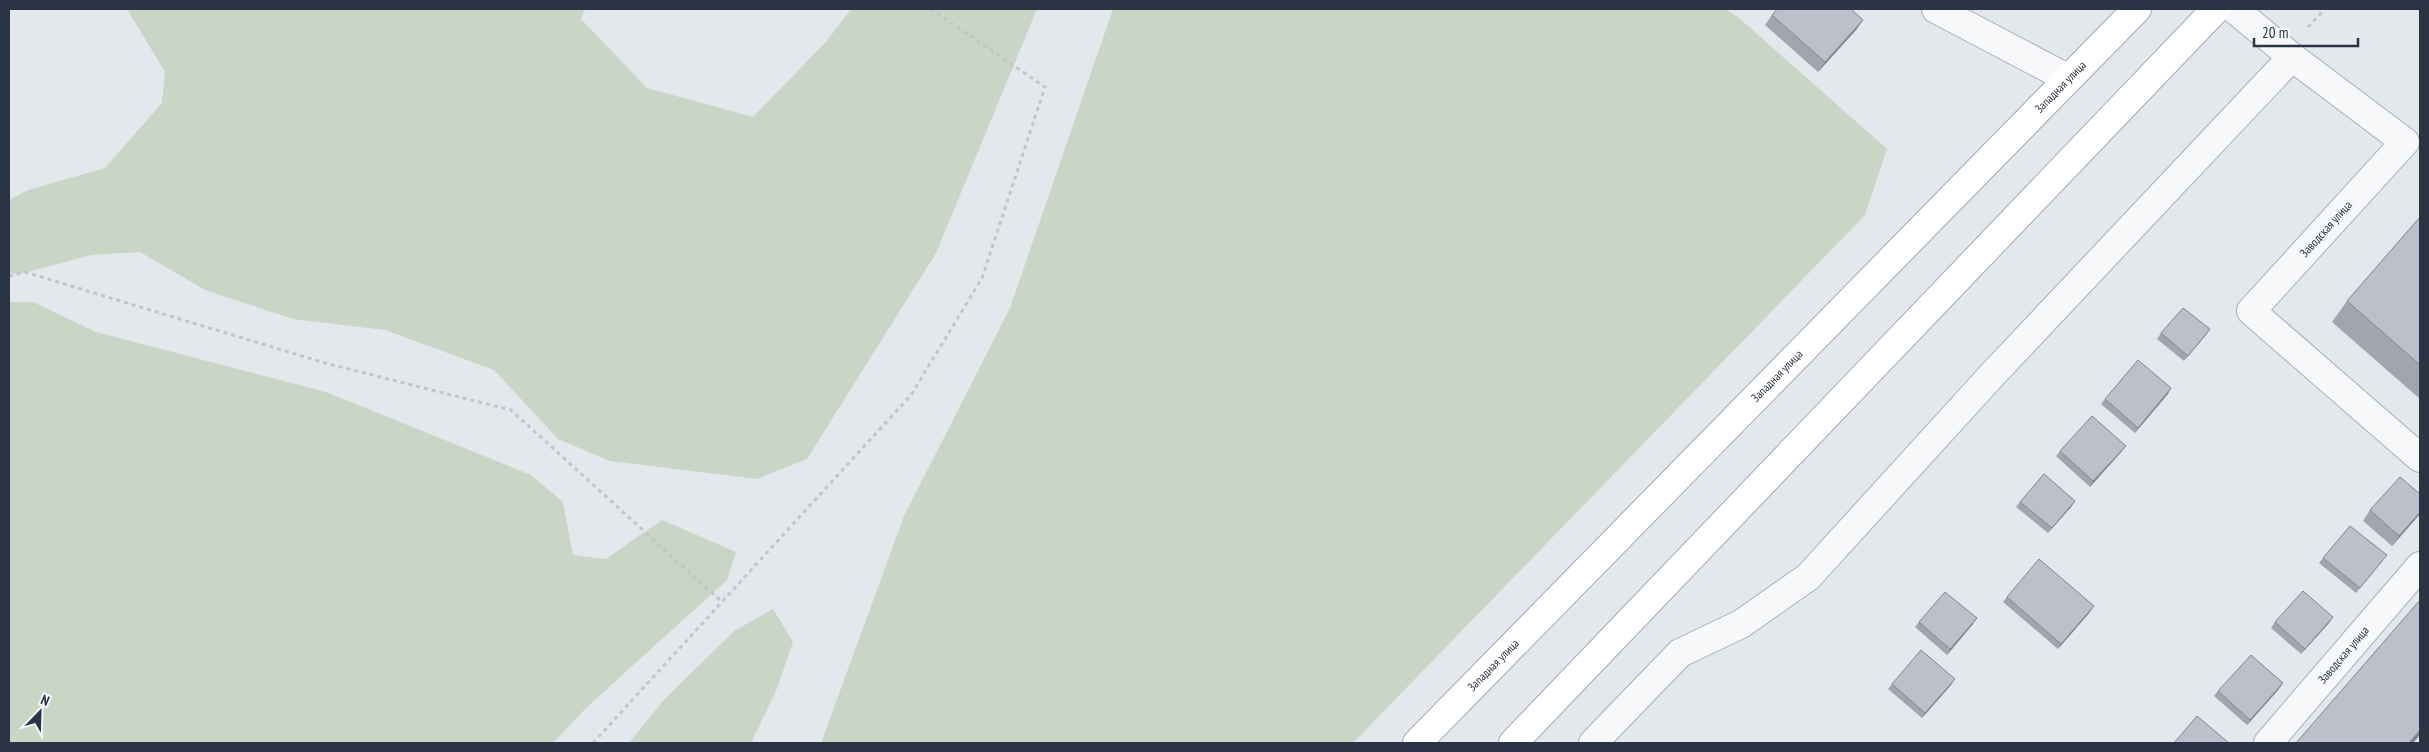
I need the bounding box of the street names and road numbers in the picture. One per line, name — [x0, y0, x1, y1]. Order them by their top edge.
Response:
street label: Западная улица — [2031, 57, 2089, 116]
street label: Заводская улица — [2296, 197, 2355, 260]
street label: Западная улица — [1748, 346, 1806, 405]
street label: Заводская улица — [2314, 623, 2372, 686]
street label: Западная улица — [1464, 635, 1522, 694]

